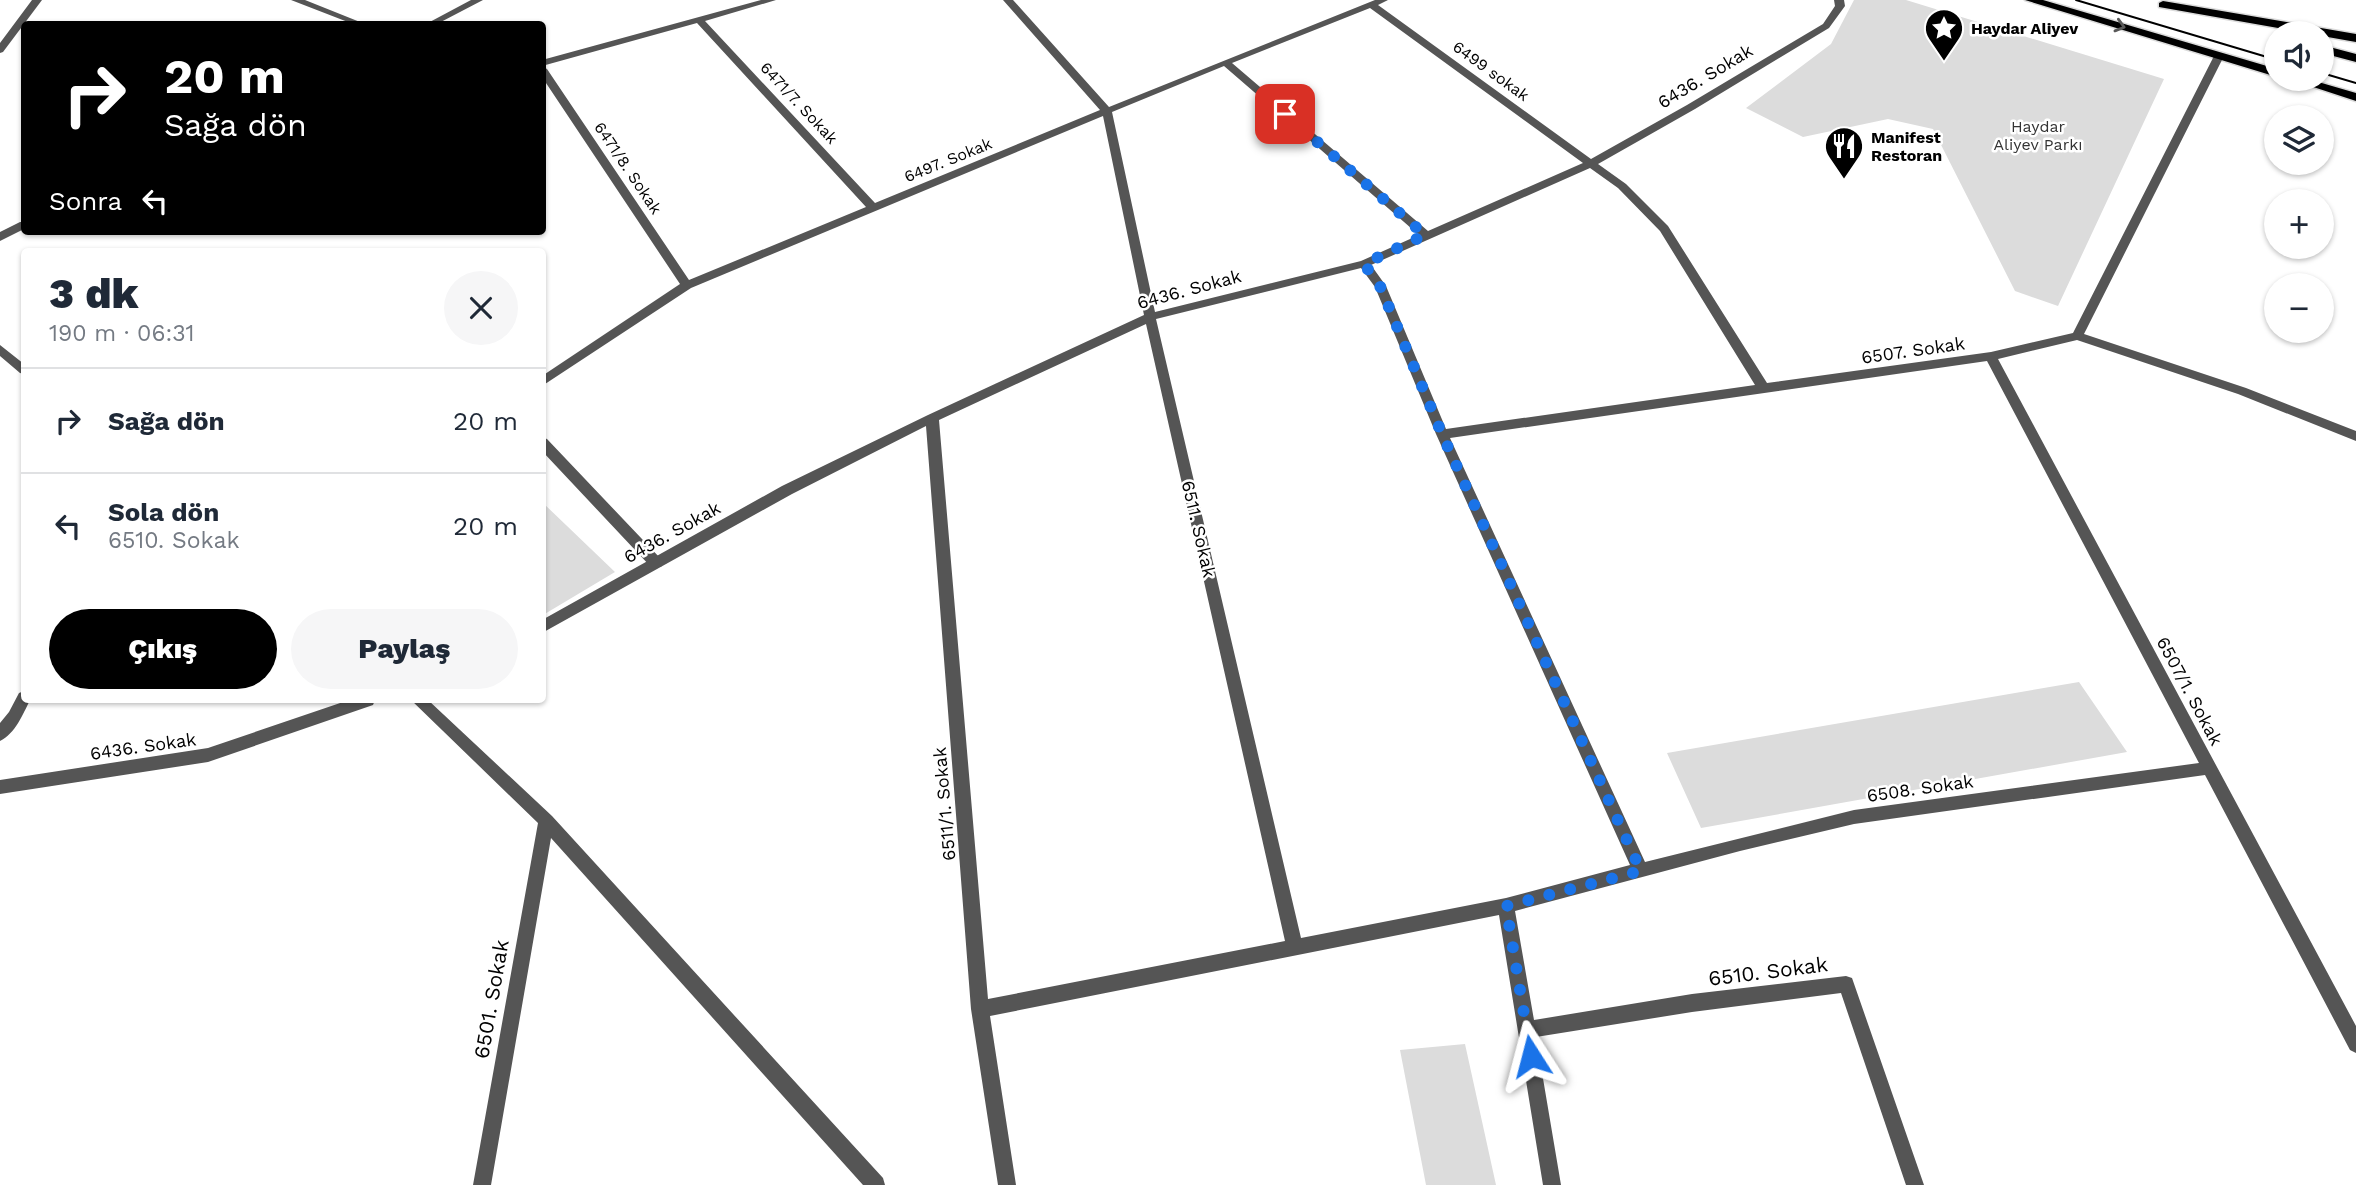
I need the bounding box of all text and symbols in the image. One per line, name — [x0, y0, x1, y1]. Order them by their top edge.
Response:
place icon: Haydar Aliyev — [1923, 7, 1965, 62]
one-way arrow — [2113, 18, 2125, 33]
place label: Haydar Aliyev — [1971, 19, 2078, 38]
map controls — [2264, 21, 2334, 343]
button: sound — [2264, 21, 2334, 91]
street label: 6499 sokak — [1449, 37, 1533, 105]
street label: 6436. Sokak — [1654, 39, 1756, 113]
text: 20 m — [164, 47, 285, 105]
icon: right — [49, 49, 140, 140]
street label: 6471/7. Sokak — [756, 58, 842, 148]
pin — [1255, 84, 1315, 144]
icon: arrive — [1266, 95, 1304, 133]
button: layers — [2264, 105, 2334, 175]
text: Sağa dön — [164, 106, 307, 144]
park label: Haydar Aliyev Parkı — [1993, 117, 2083, 154]
street label: 6471/8. Sokak — [590, 118, 666, 218]
restaurant icon: Manifest Restoran — [1823, 125, 1865, 180]
place label: Manifest Restoran — [1871, 128, 1942, 165]
street label: 6497. Sokak — [901, 134, 995, 186]
icon: left — [136, 182, 174, 220]
text: Sonra — [49, 186, 122, 216]
button: + — [2264, 189, 2334, 259]
street label: 6436. Sokak — [1135, 265, 1243, 313]
text: 3 dk — [49, 269, 139, 318]
button: close — [444, 271, 518, 345]
button: − — [2264, 273, 2334, 343]
text: 190 m · 06:31 — [49, 320, 195, 347]
street label: 6507. Sokak — [1860, 332, 1966, 368]
icon: right — [49, 402, 87, 440]
text: Sağa dön — [108, 406, 225, 436]
text: 20 m — [453, 406, 518, 436]
street label: 6511. Sokak — [1178, 478, 1220, 580]
text: Sola dön — [108, 497, 219, 527]
street label: 6436. Sokak — [620, 497, 724, 567]
icon: left — [49, 507, 87, 545]
text: 20 m — [453, 511, 518, 541]
text: 6510. Sokak — [108, 527, 239, 554]
button: Çıkış — [49, 609, 277, 689]
button: Paylaş — [291, 609, 518, 689]
street label: 6507/1. Sokak — [2153, 633, 2227, 749]
street label: 6436. Sokak — [89, 728, 197, 764]
street label: 6511/1. Sokak — [929, 746, 959, 862]
street label: 6508. Sokak — [1865, 770, 1975, 806]
street label: 6501. Sokak — [468, 937, 514, 1061]
street label: 6510. Sokak — [1707, 951, 1829, 991]
position arrow — [1494, 1019, 1568, 1093]

